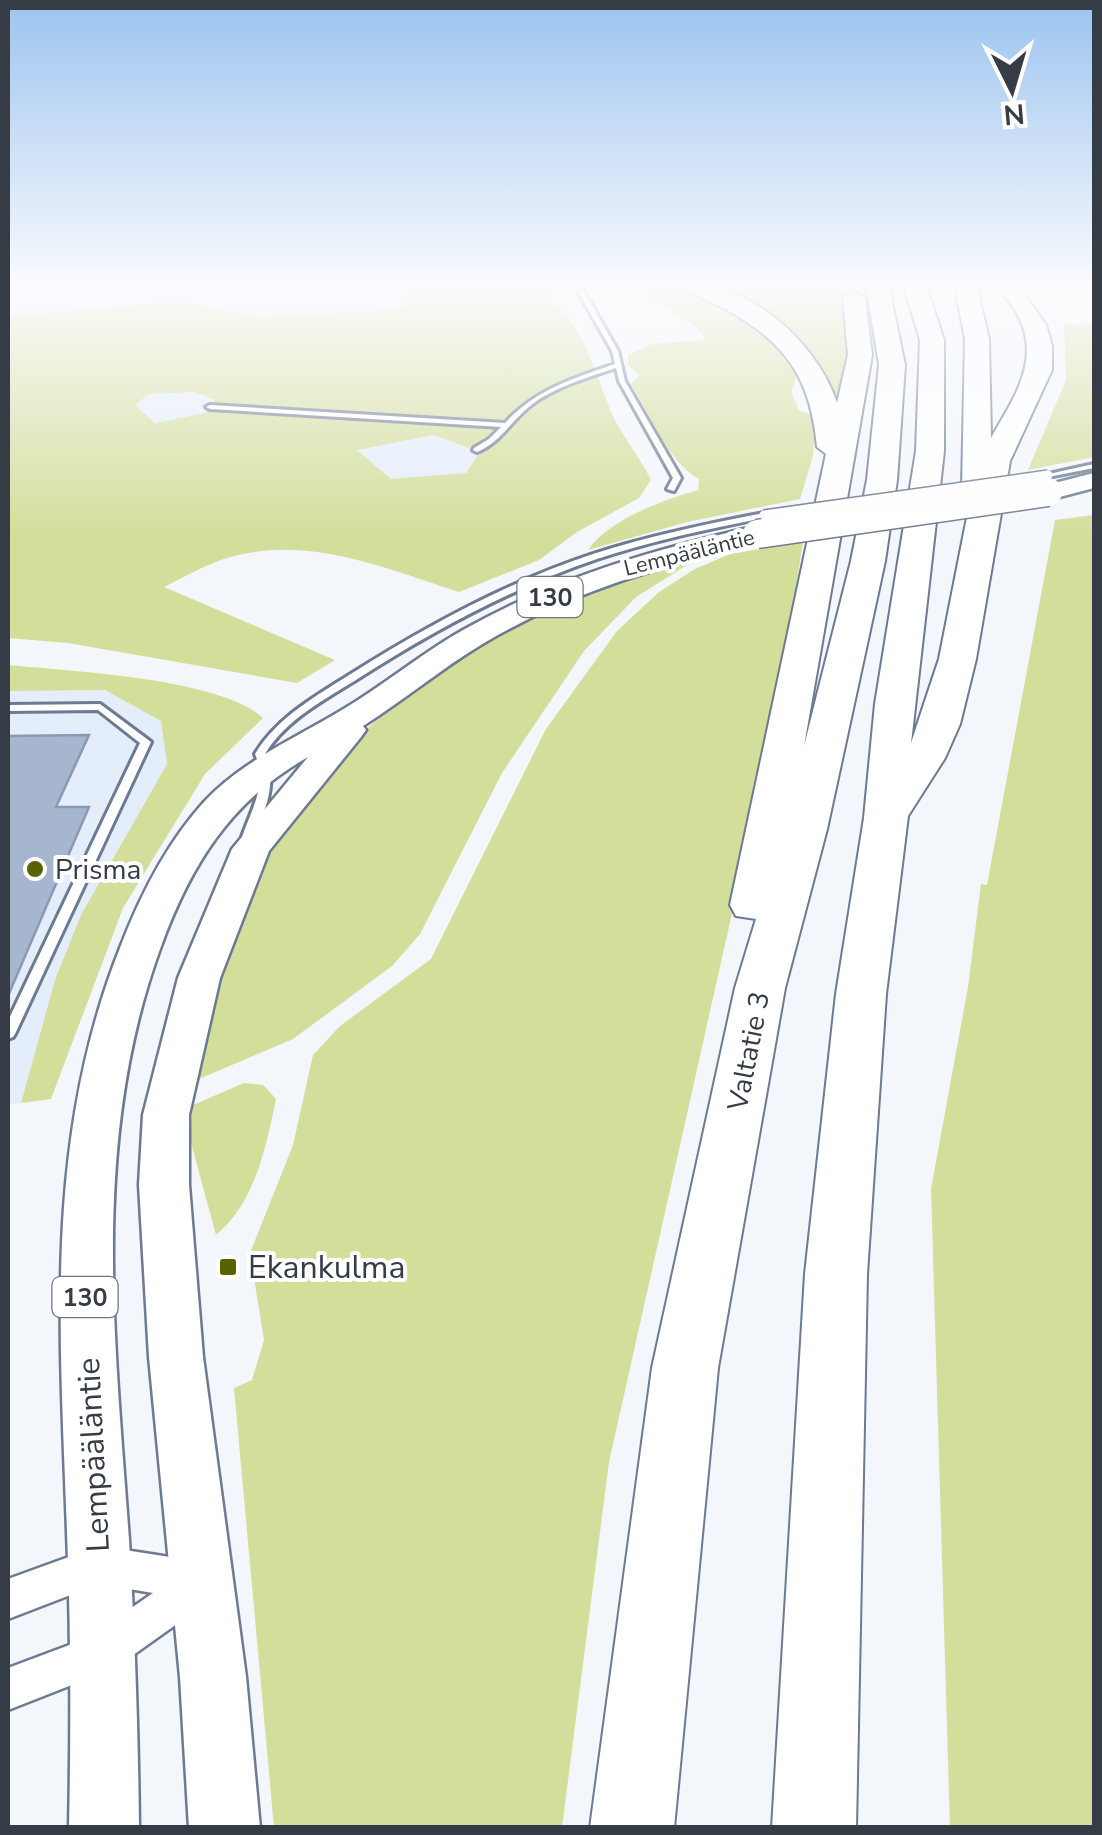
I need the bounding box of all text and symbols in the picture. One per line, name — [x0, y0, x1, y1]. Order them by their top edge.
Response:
north arrow — [962, 40, 1062, 140]
text: N — [1002, 94, 1026, 134]
street label: Lempääläntie — [621, 522, 758, 584]
road number: 130 — [518, 577, 582, 617]
place label: Prisma — [55, 851, 141, 889]
marker: Prisma — [24, 858, 46, 880]
street label: Valtatie 3 — [719, 988, 779, 1115]
place label: Ekankulma — [248, 1246, 405, 1289]
marker: Ekankulma — [217, 1256, 239, 1278]
road number: 130 — [52, 1277, 118, 1317]
street label: Lempääläntie — [67, 1357, 120, 1553]

